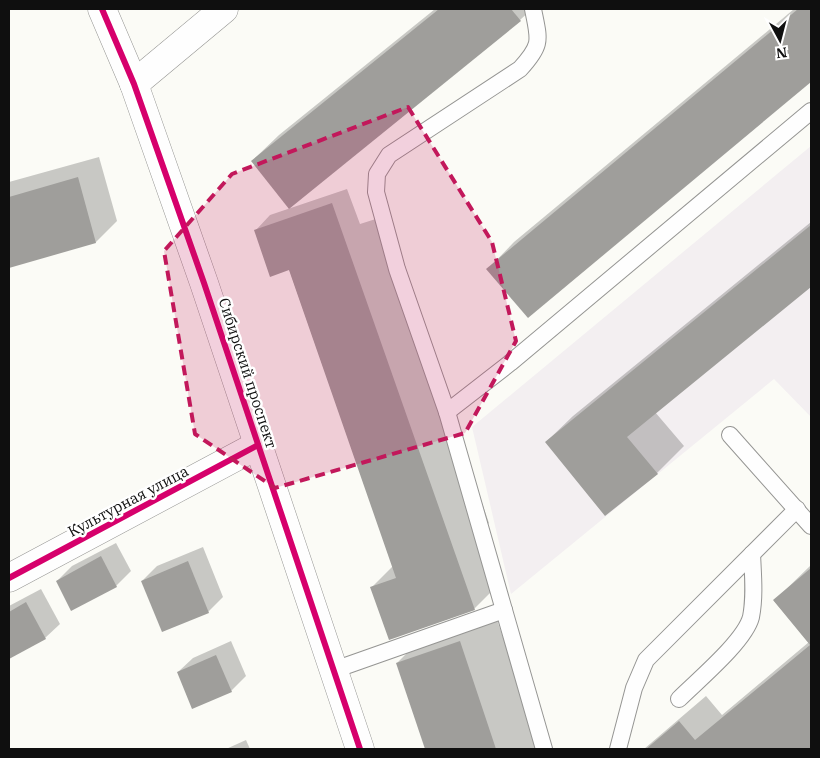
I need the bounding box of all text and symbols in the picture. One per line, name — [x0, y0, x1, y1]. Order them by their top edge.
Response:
north arrow — [755, 15, 805, 65]
text: N — [775, 43, 788, 63]
street label: Сибирский проспект — [215, 295, 281, 451]
street label: Культурная улица — [64, 461, 192, 541]

